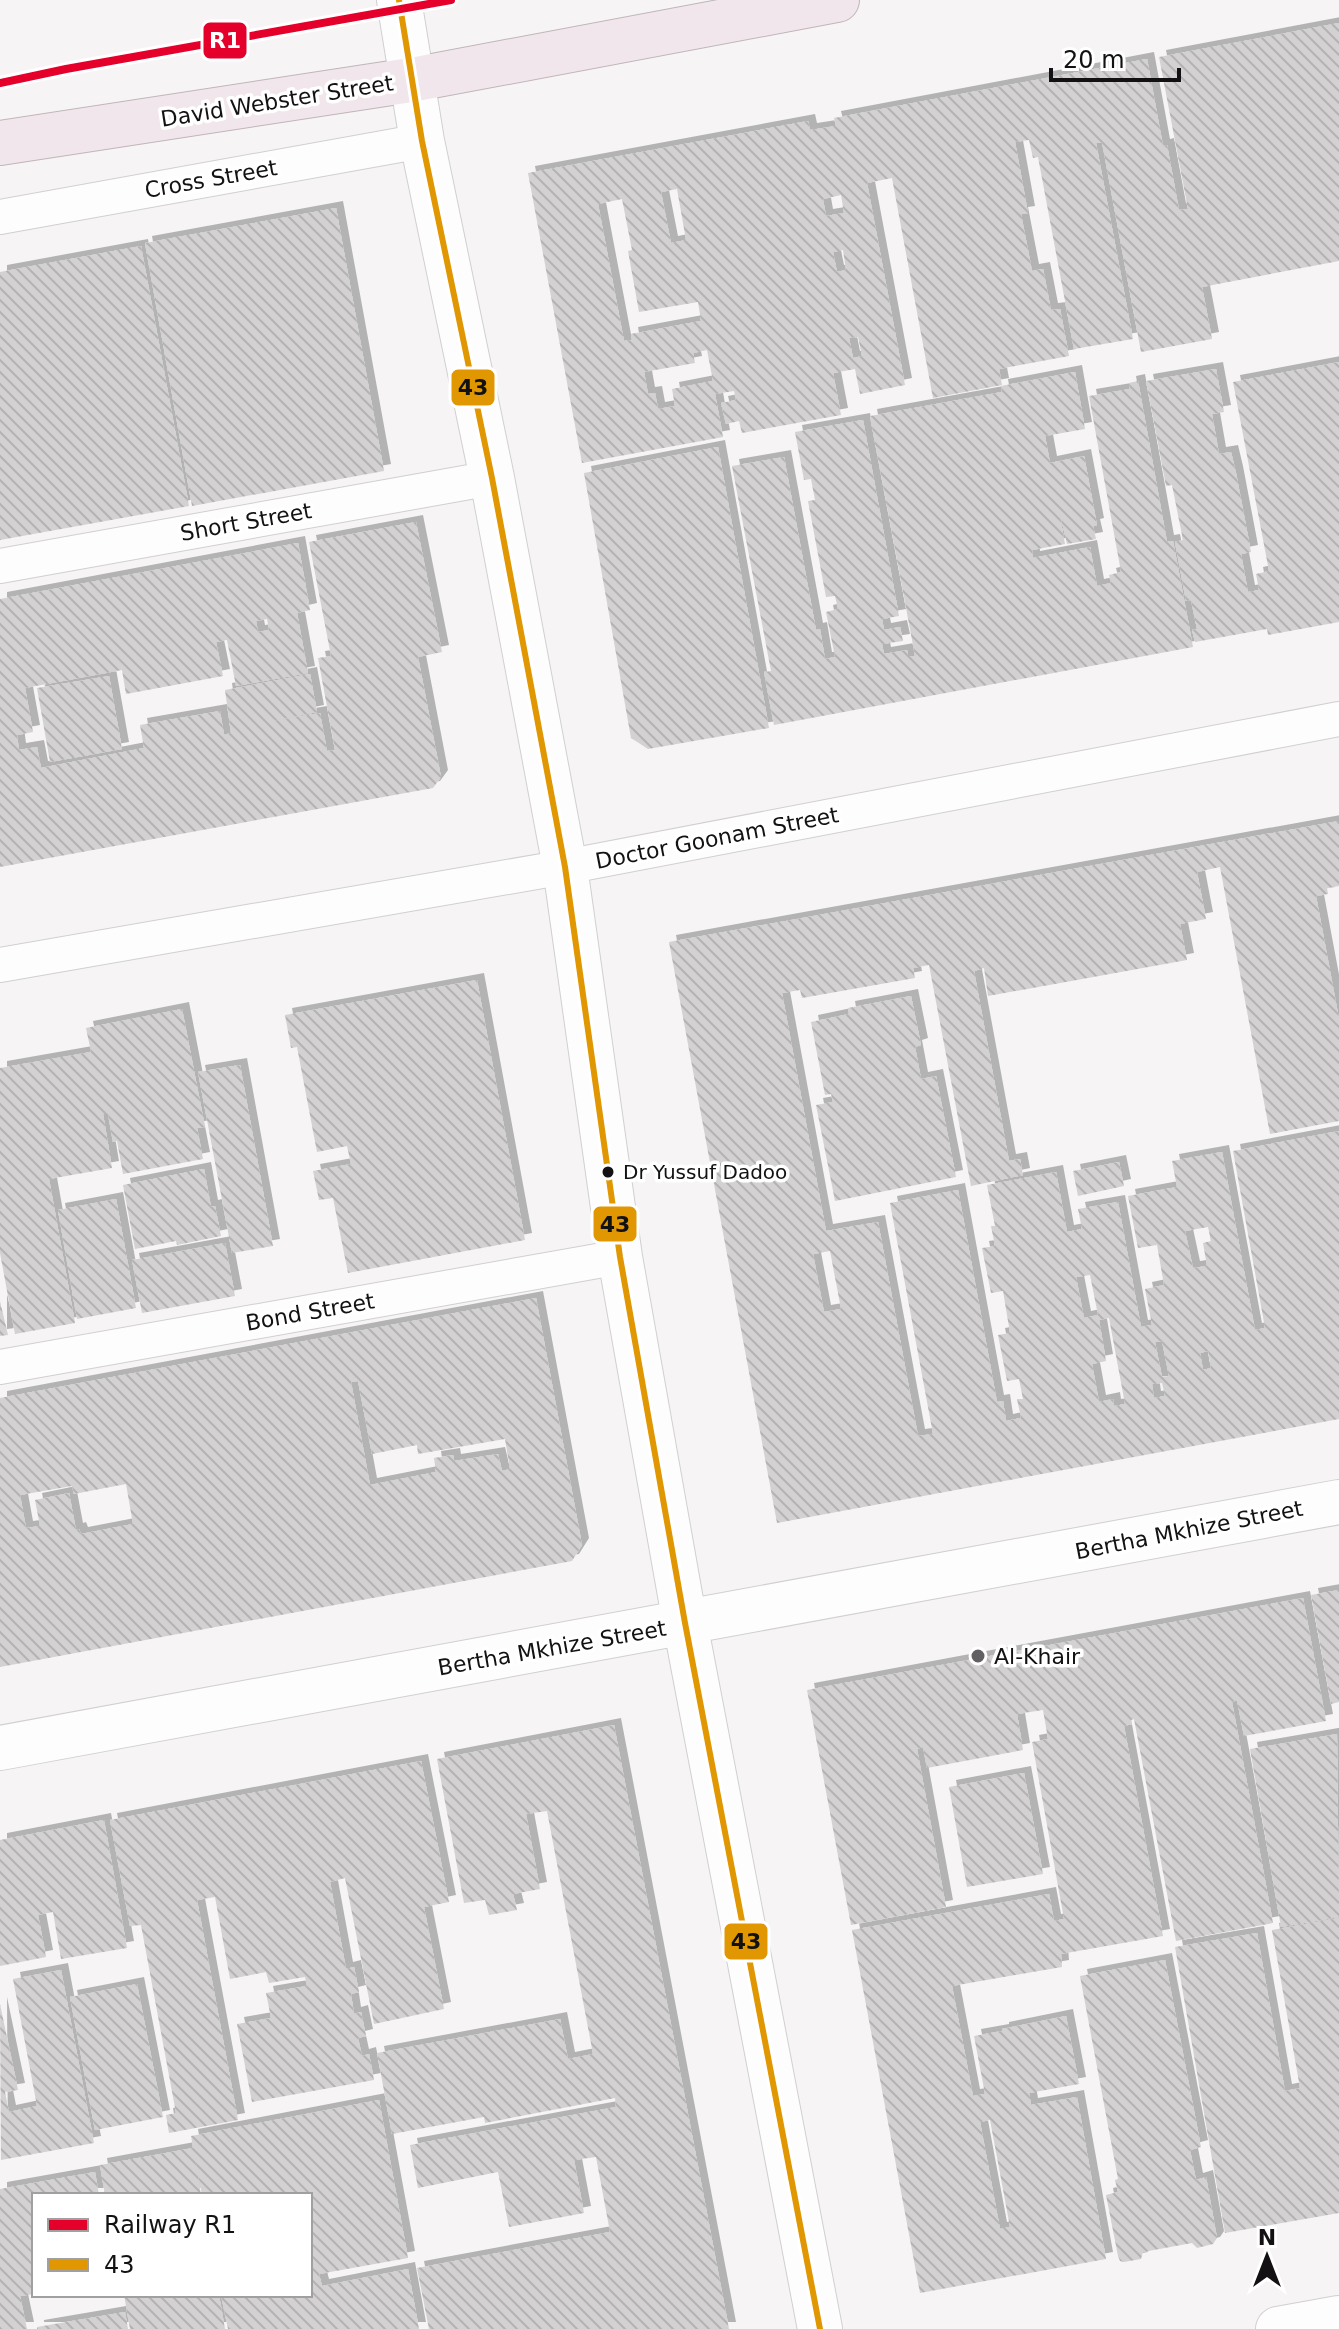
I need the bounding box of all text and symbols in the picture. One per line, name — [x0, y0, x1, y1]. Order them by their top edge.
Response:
line badge: R1 — [202, 21, 248, 60]
text: R1 — [209, 28, 241, 53]
scale bar — [1051, 32, 1179, 82]
text: 20 m — [1063, 46, 1125, 74]
street label: David Webster Street — [159, 70, 395, 132]
street label: Cross Street — [143, 155, 280, 203]
line badge: 43 — [450, 368, 496, 407]
text: 43 — [458, 375, 488, 400]
street label: Short Street — [178, 498, 314, 546]
street label: Doctor Goonam Street — [593, 802, 841, 874]
place label: Dr Yussuf Dadoo — [623, 1160, 787, 1184]
marker: Dr Yussuf Dadoo — [600, 1164, 616, 1180]
line badge: 43 — [592, 1205, 638, 1243]
text: 43 — [600, 1212, 630, 1237]
street label: Bond Street — [244, 1288, 377, 1336]
street label: Bertha Mkhize Street — [1073, 1496, 1305, 1564]
street label: Bertha Mkhize Street — [436, 1616, 668, 1680]
place label: Al-Khair — [994, 1644, 1081, 1669]
marker: Al-Khair — [969, 1647, 987, 1665]
line badge: 43 — [723, 1922, 769, 1961]
text: 43 — [731, 1929, 761, 1954]
legend — [32, 2193, 312, 2297]
text: Railway R1 — [104, 2211, 236, 2239]
north arrow — [1227, 2217, 1307, 2297]
text: N — [1258, 2225, 1276, 2250]
text: 43 — [104, 2251, 135, 2279]

